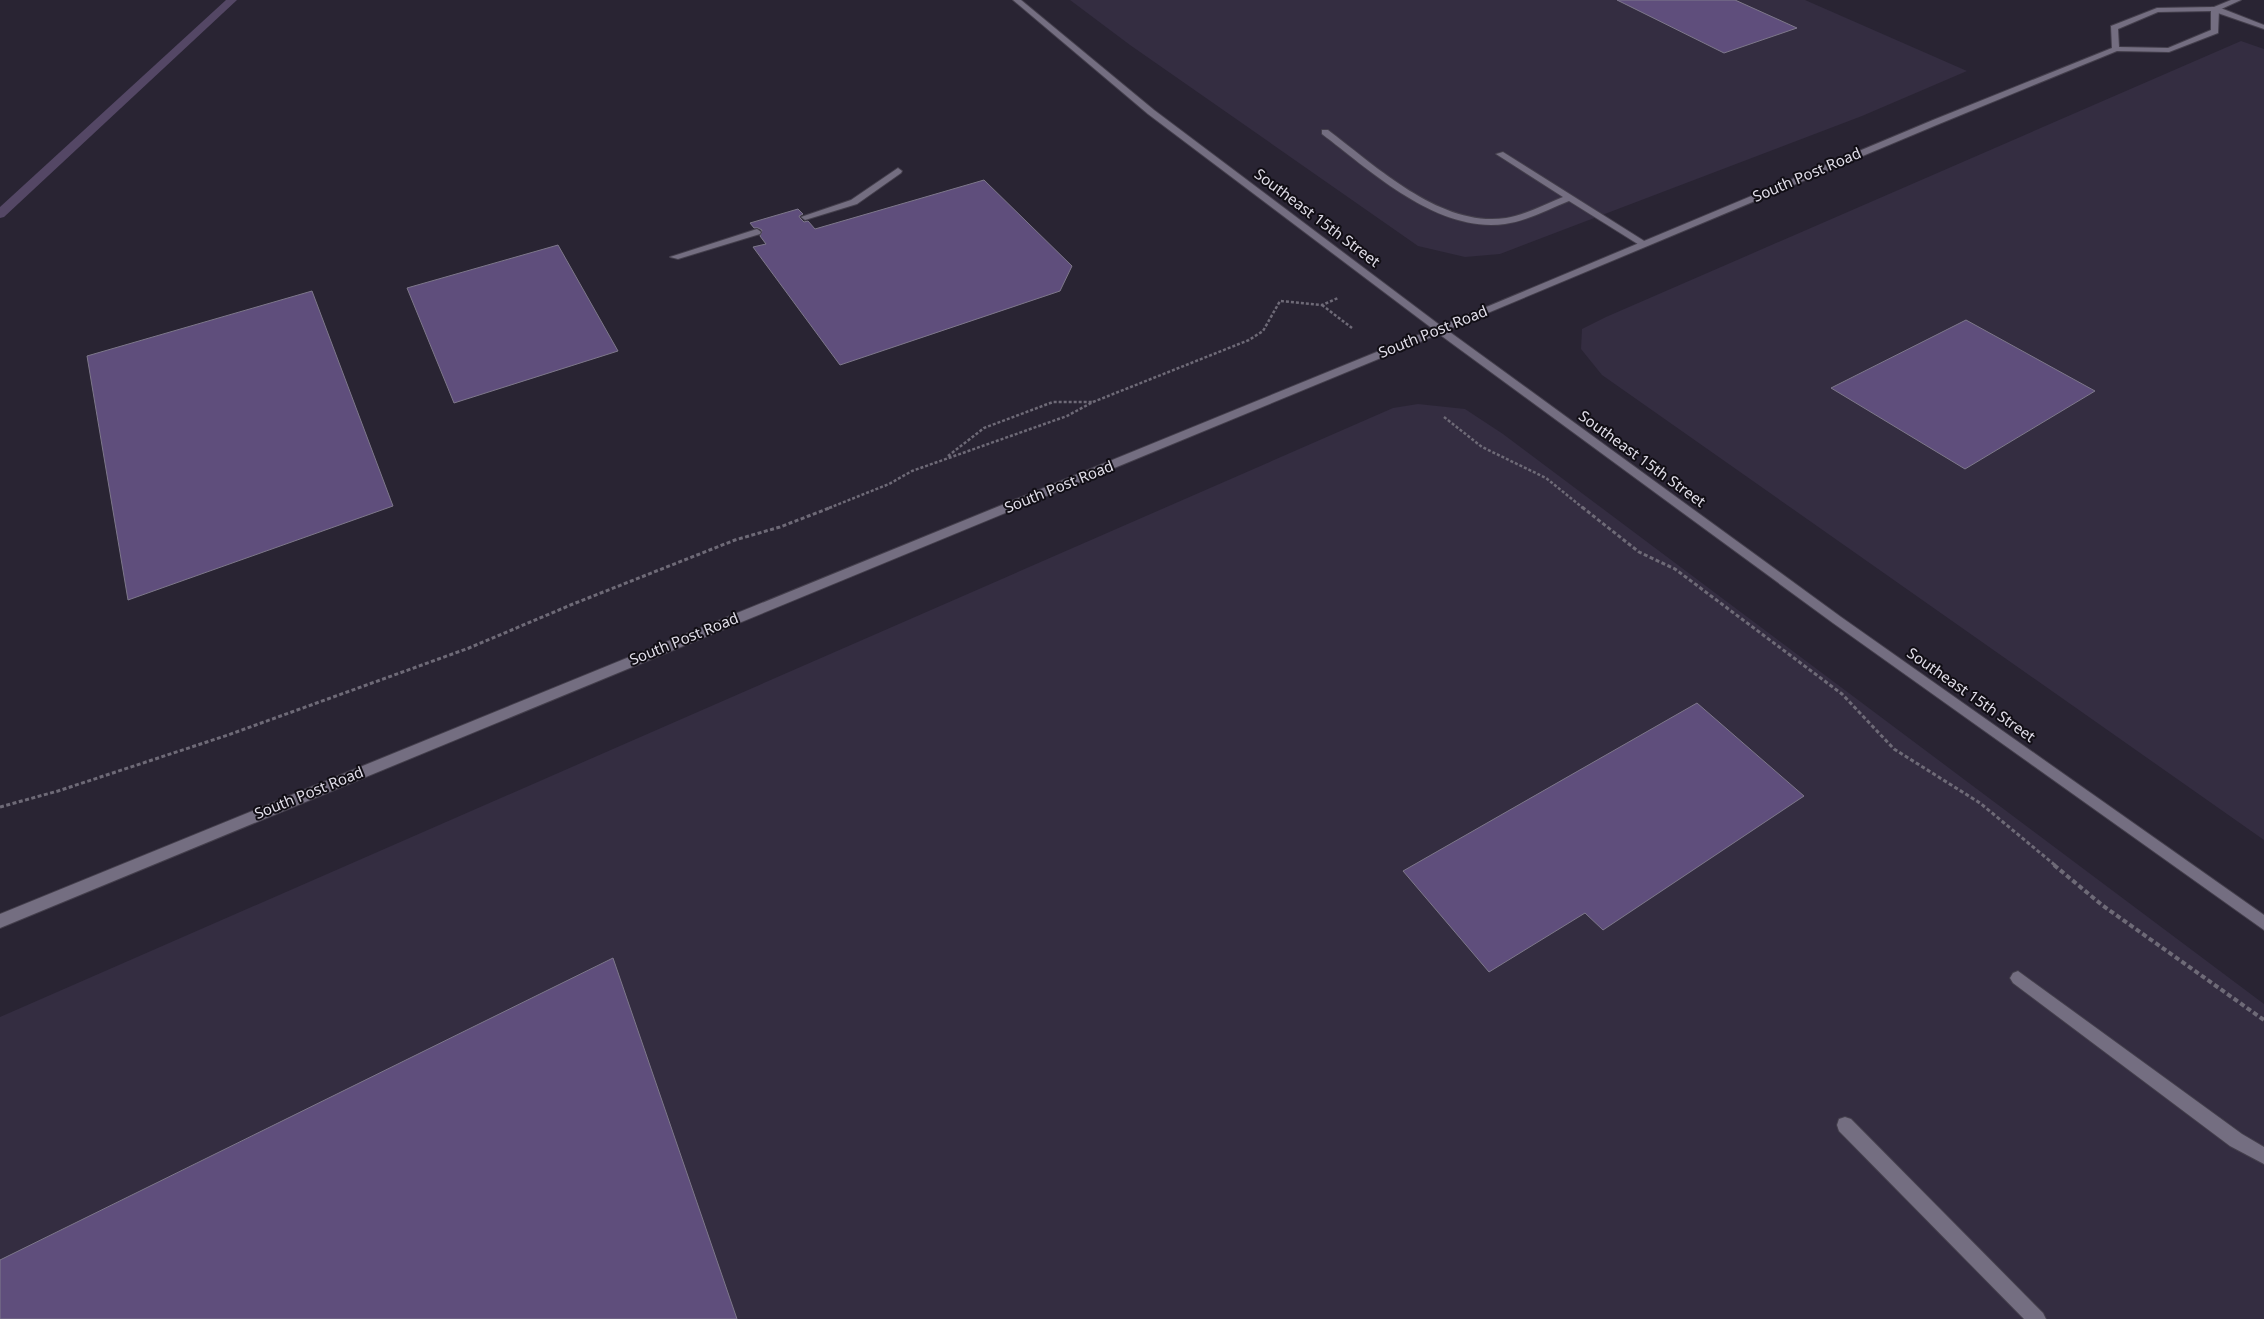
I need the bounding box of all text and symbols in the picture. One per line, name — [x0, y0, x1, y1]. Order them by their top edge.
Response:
street label: South Post Road — [1749, 142, 1864, 206]
street label: Southeast 15th Street — [1251, 163, 1385, 271]
street label: South Post Road — [1375, 300, 1490, 362]
street label: Southeast 15th Street — [1575, 405, 1711, 511]
street label: South Post Road — [1001, 455, 1116, 517]
street label: South Post Road — [626, 607, 741, 669]
street label: Southeast 15th Street — [1903, 642, 2040, 746]
street label: South Post Road — [251, 761, 366, 823]

